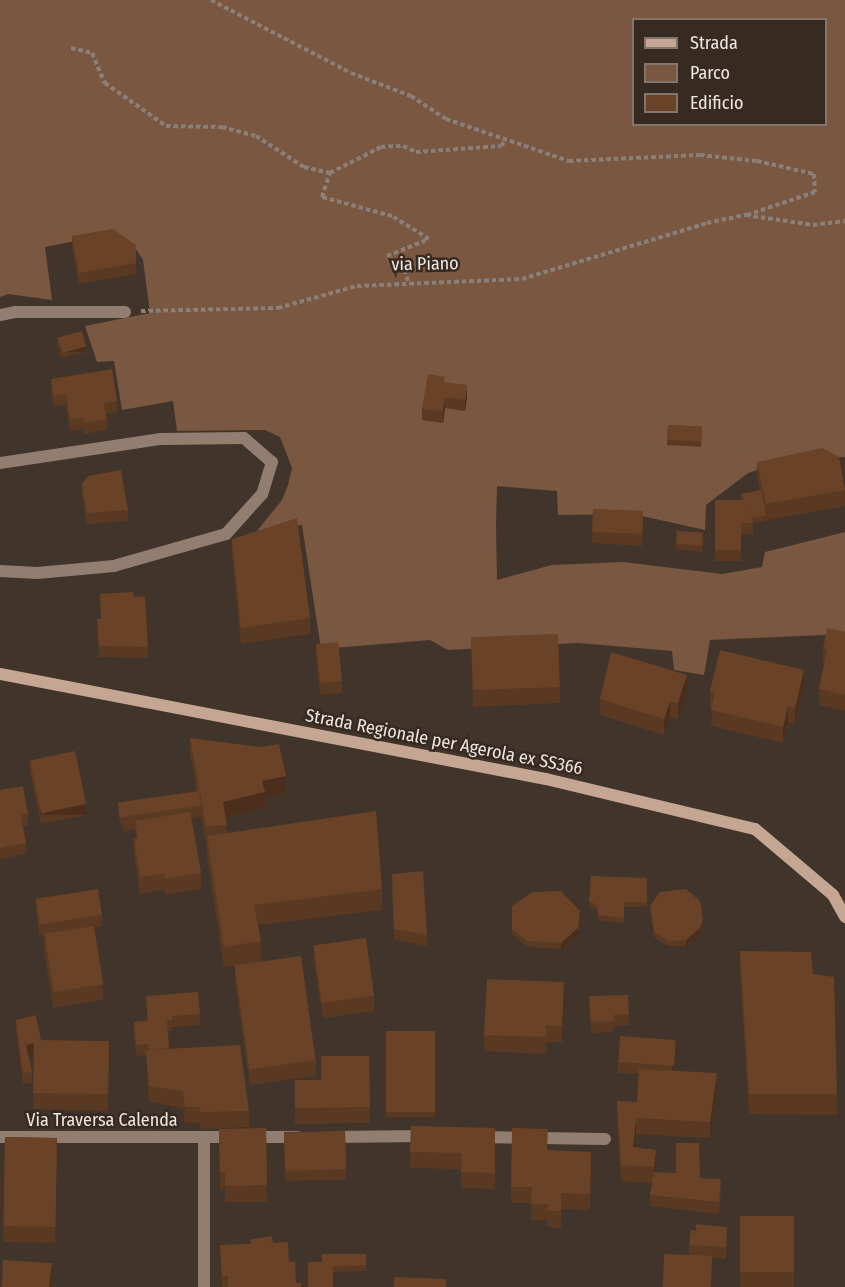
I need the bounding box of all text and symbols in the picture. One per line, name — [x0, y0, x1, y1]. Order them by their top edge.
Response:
legend — [632, 18, 827, 126]
text: Strada — [690, 32, 738, 54]
text: Parco — [690, 62, 730, 84]
text: Edificio — [690, 92, 743, 114]
street label: via Piano — [391, 253, 459, 275]
street label: Strada Regionale per Agerola ex SS366 — [304, 705, 584, 779]
street label: Via Traversa Calenda — [26, 1109, 178, 1131]

